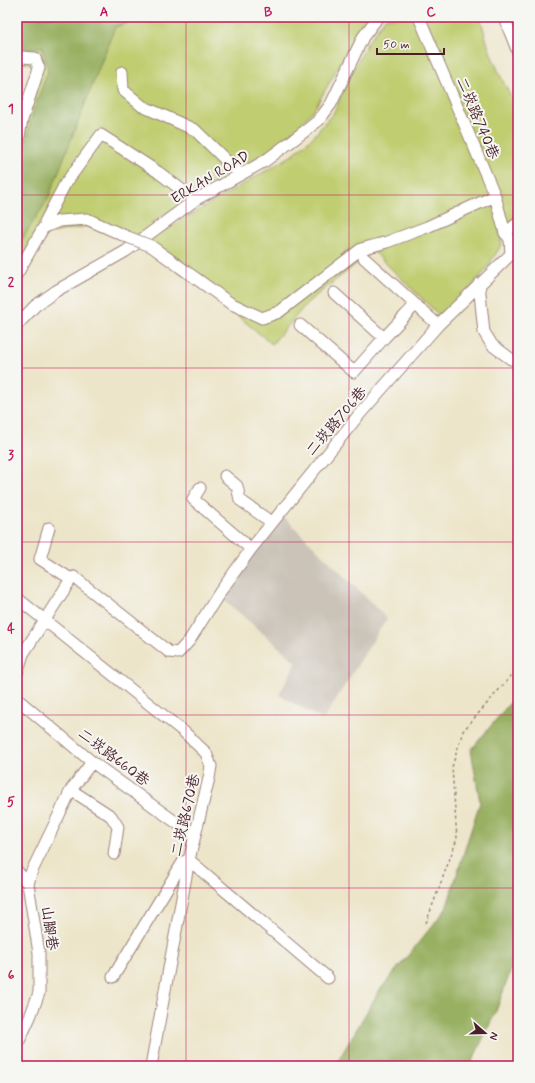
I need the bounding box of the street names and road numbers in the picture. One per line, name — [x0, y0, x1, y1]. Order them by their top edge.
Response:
street label: 二崁路740巷 — [451, 74, 503, 162]
street label: ERKAN ROAD — [168, 147, 254, 209]
street label: 二崁路706巷 — [302, 383, 372, 461]
street label: 二崁路660巷 — [73, 724, 153, 791]
street label: 二崁路670巷 — [167, 772, 205, 859]
street label: 山腳巷 — [36, 904, 62, 952]

